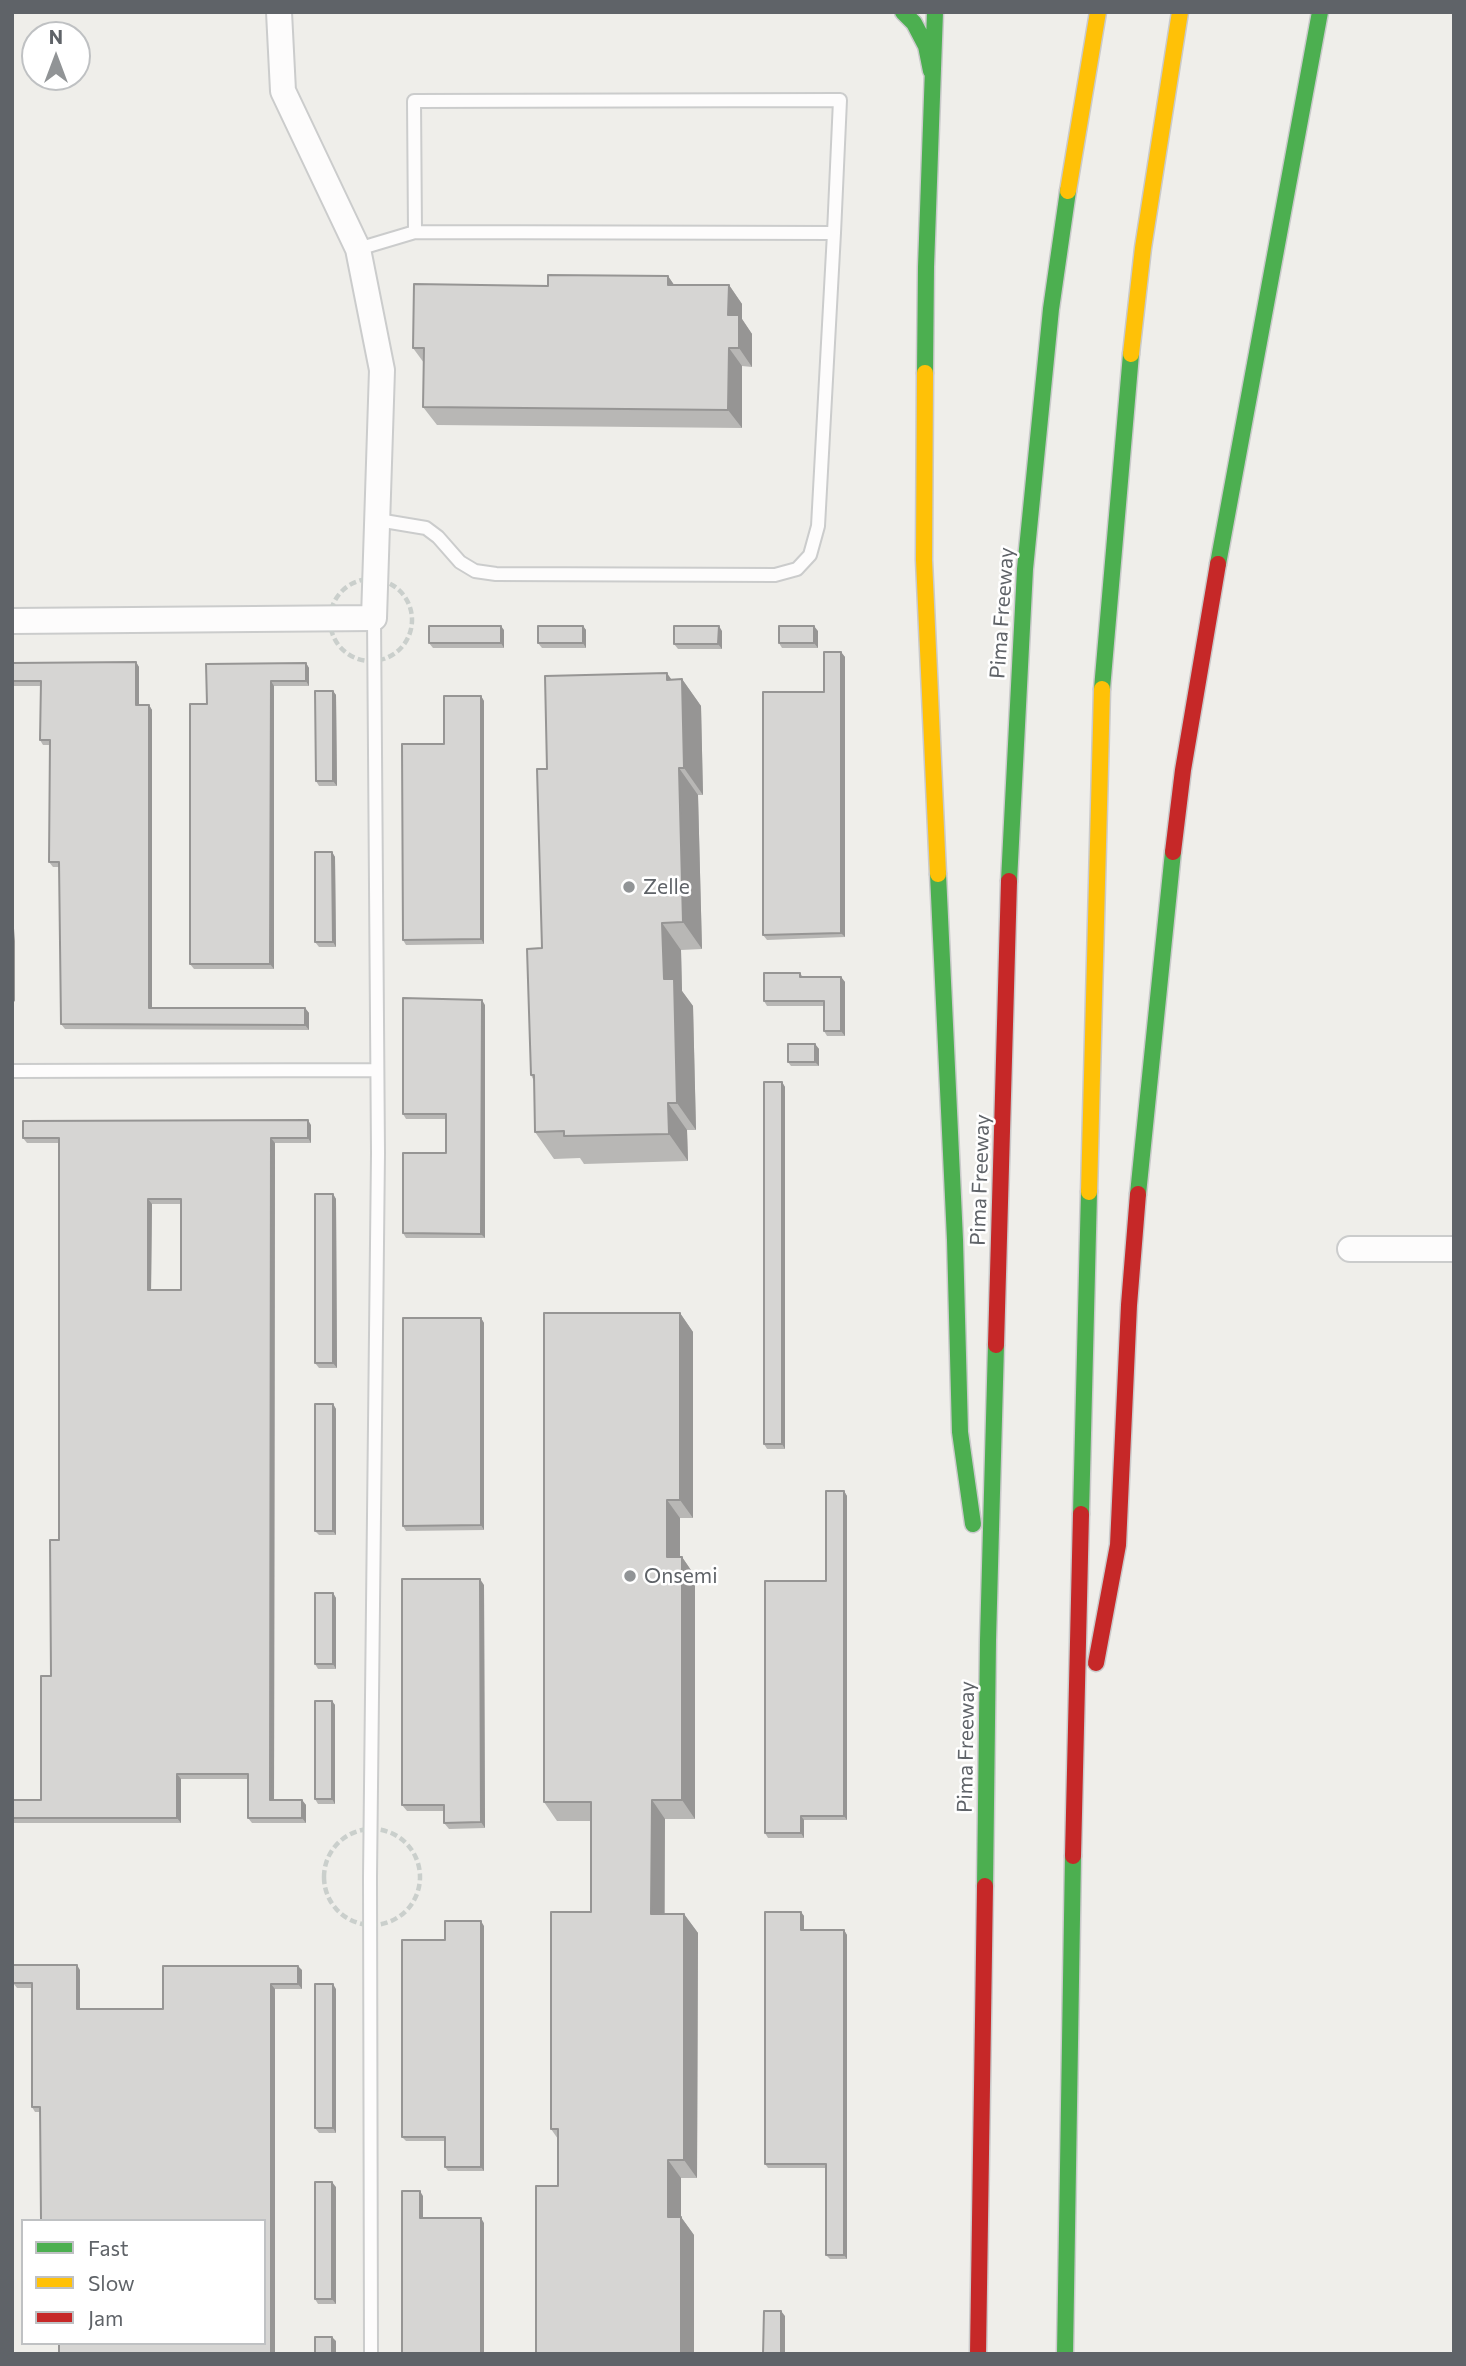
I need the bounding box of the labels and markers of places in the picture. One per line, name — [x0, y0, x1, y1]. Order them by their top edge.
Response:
place label: Zelle — [643, 874, 690, 900]
marker: Zelle — [621, 879, 637, 895]
place label: Onsemi — [644, 1563, 718, 1589]
marker: Onsemi — [622, 1568, 638, 1584]

